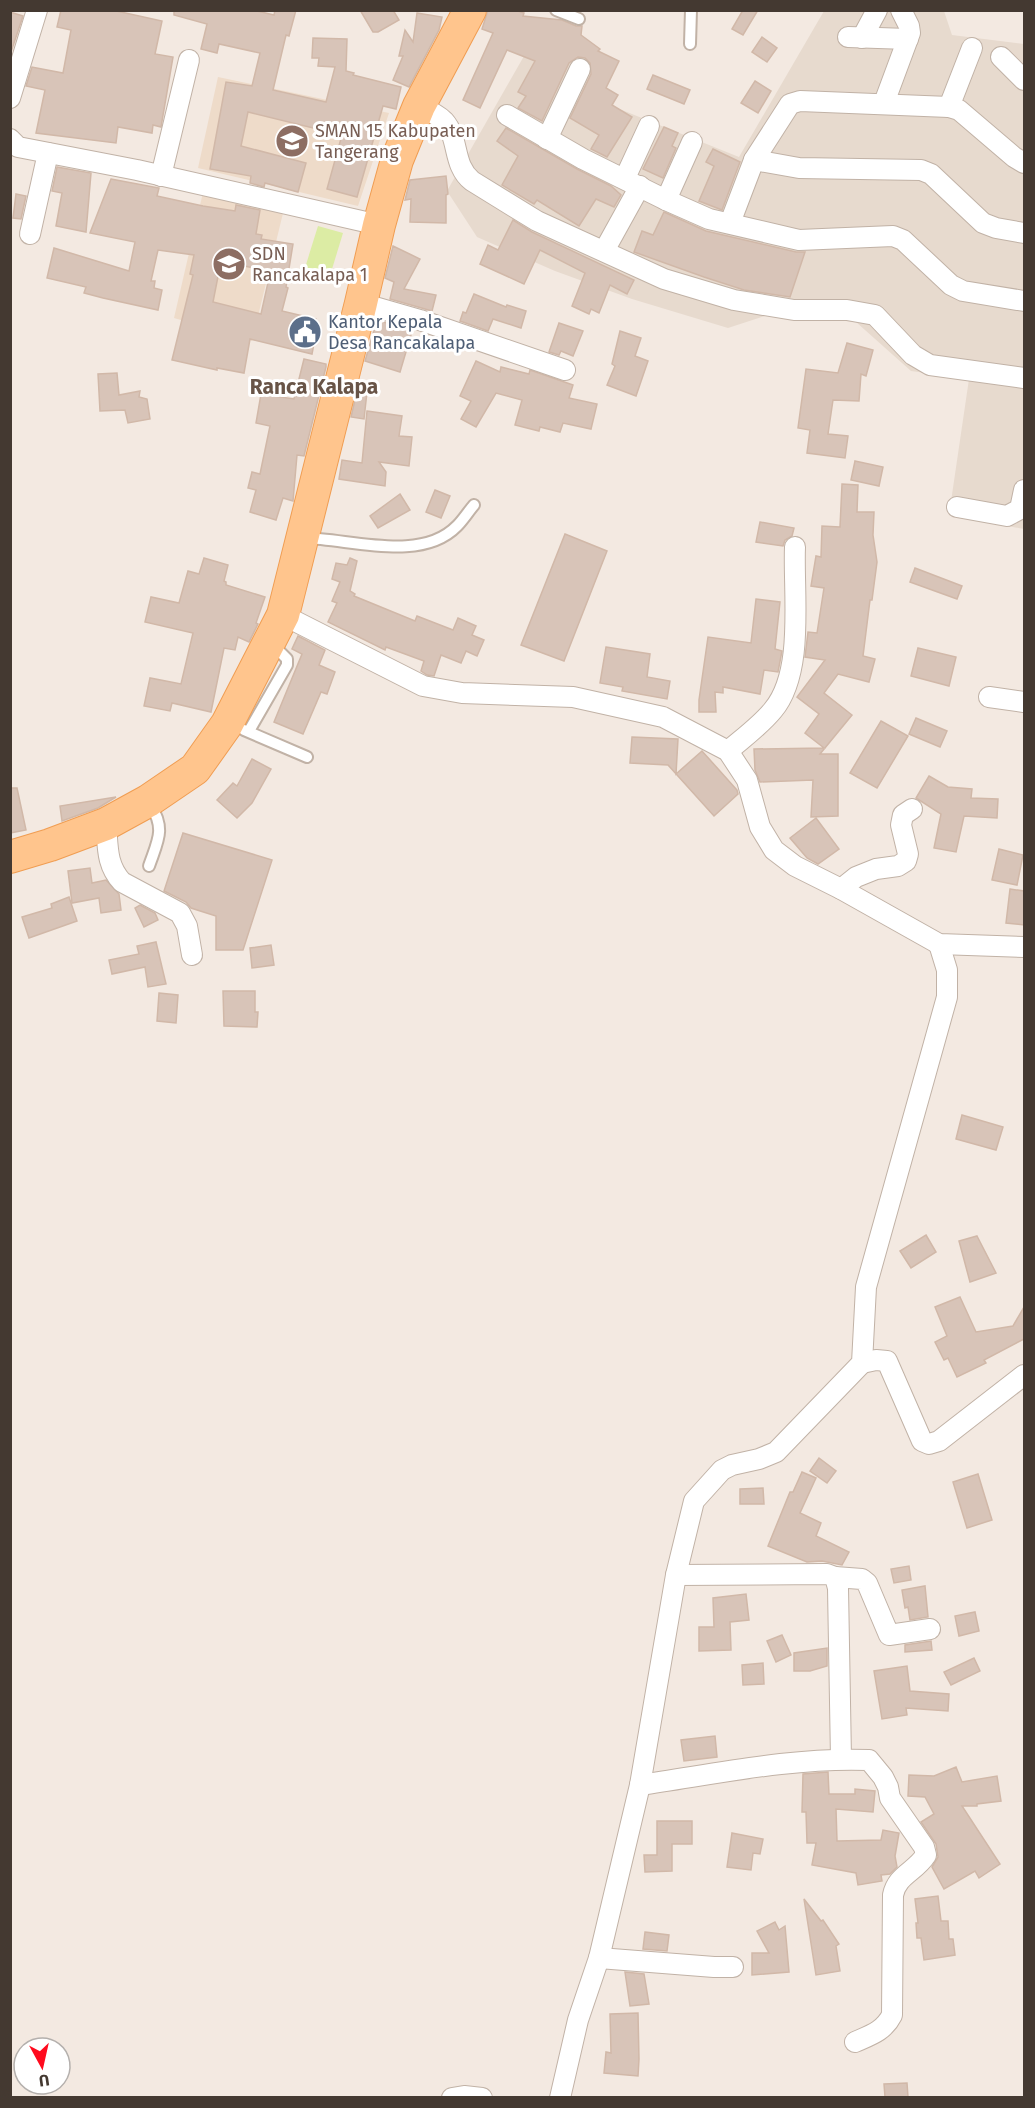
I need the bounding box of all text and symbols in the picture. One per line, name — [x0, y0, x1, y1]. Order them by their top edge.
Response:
place label: SMAN 15 Kabupaten Tangerang — [315, 120, 476, 163]
school or university icon: SMAN 15 Kabupaten Tangerang — [274, 123, 310, 159]
place label: SDN Rancakalapa 1 — [252, 243, 368, 286]
school or university icon: SDN Rancakalapa 1 — [211, 246, 247, 282]
place label: Kantor Kepala Desa Rancakalapa — [328, 311, 475, 354]
public building icon: Kantor Kepala Desa Rancakalapa — [287, 314, 323, 350]
district label: Ranca Kalapa — [250, 374, 378, 400]
north arrow — [12, 2036, 72, 2096]
text: U — [38, 2070, 51, 2090]

